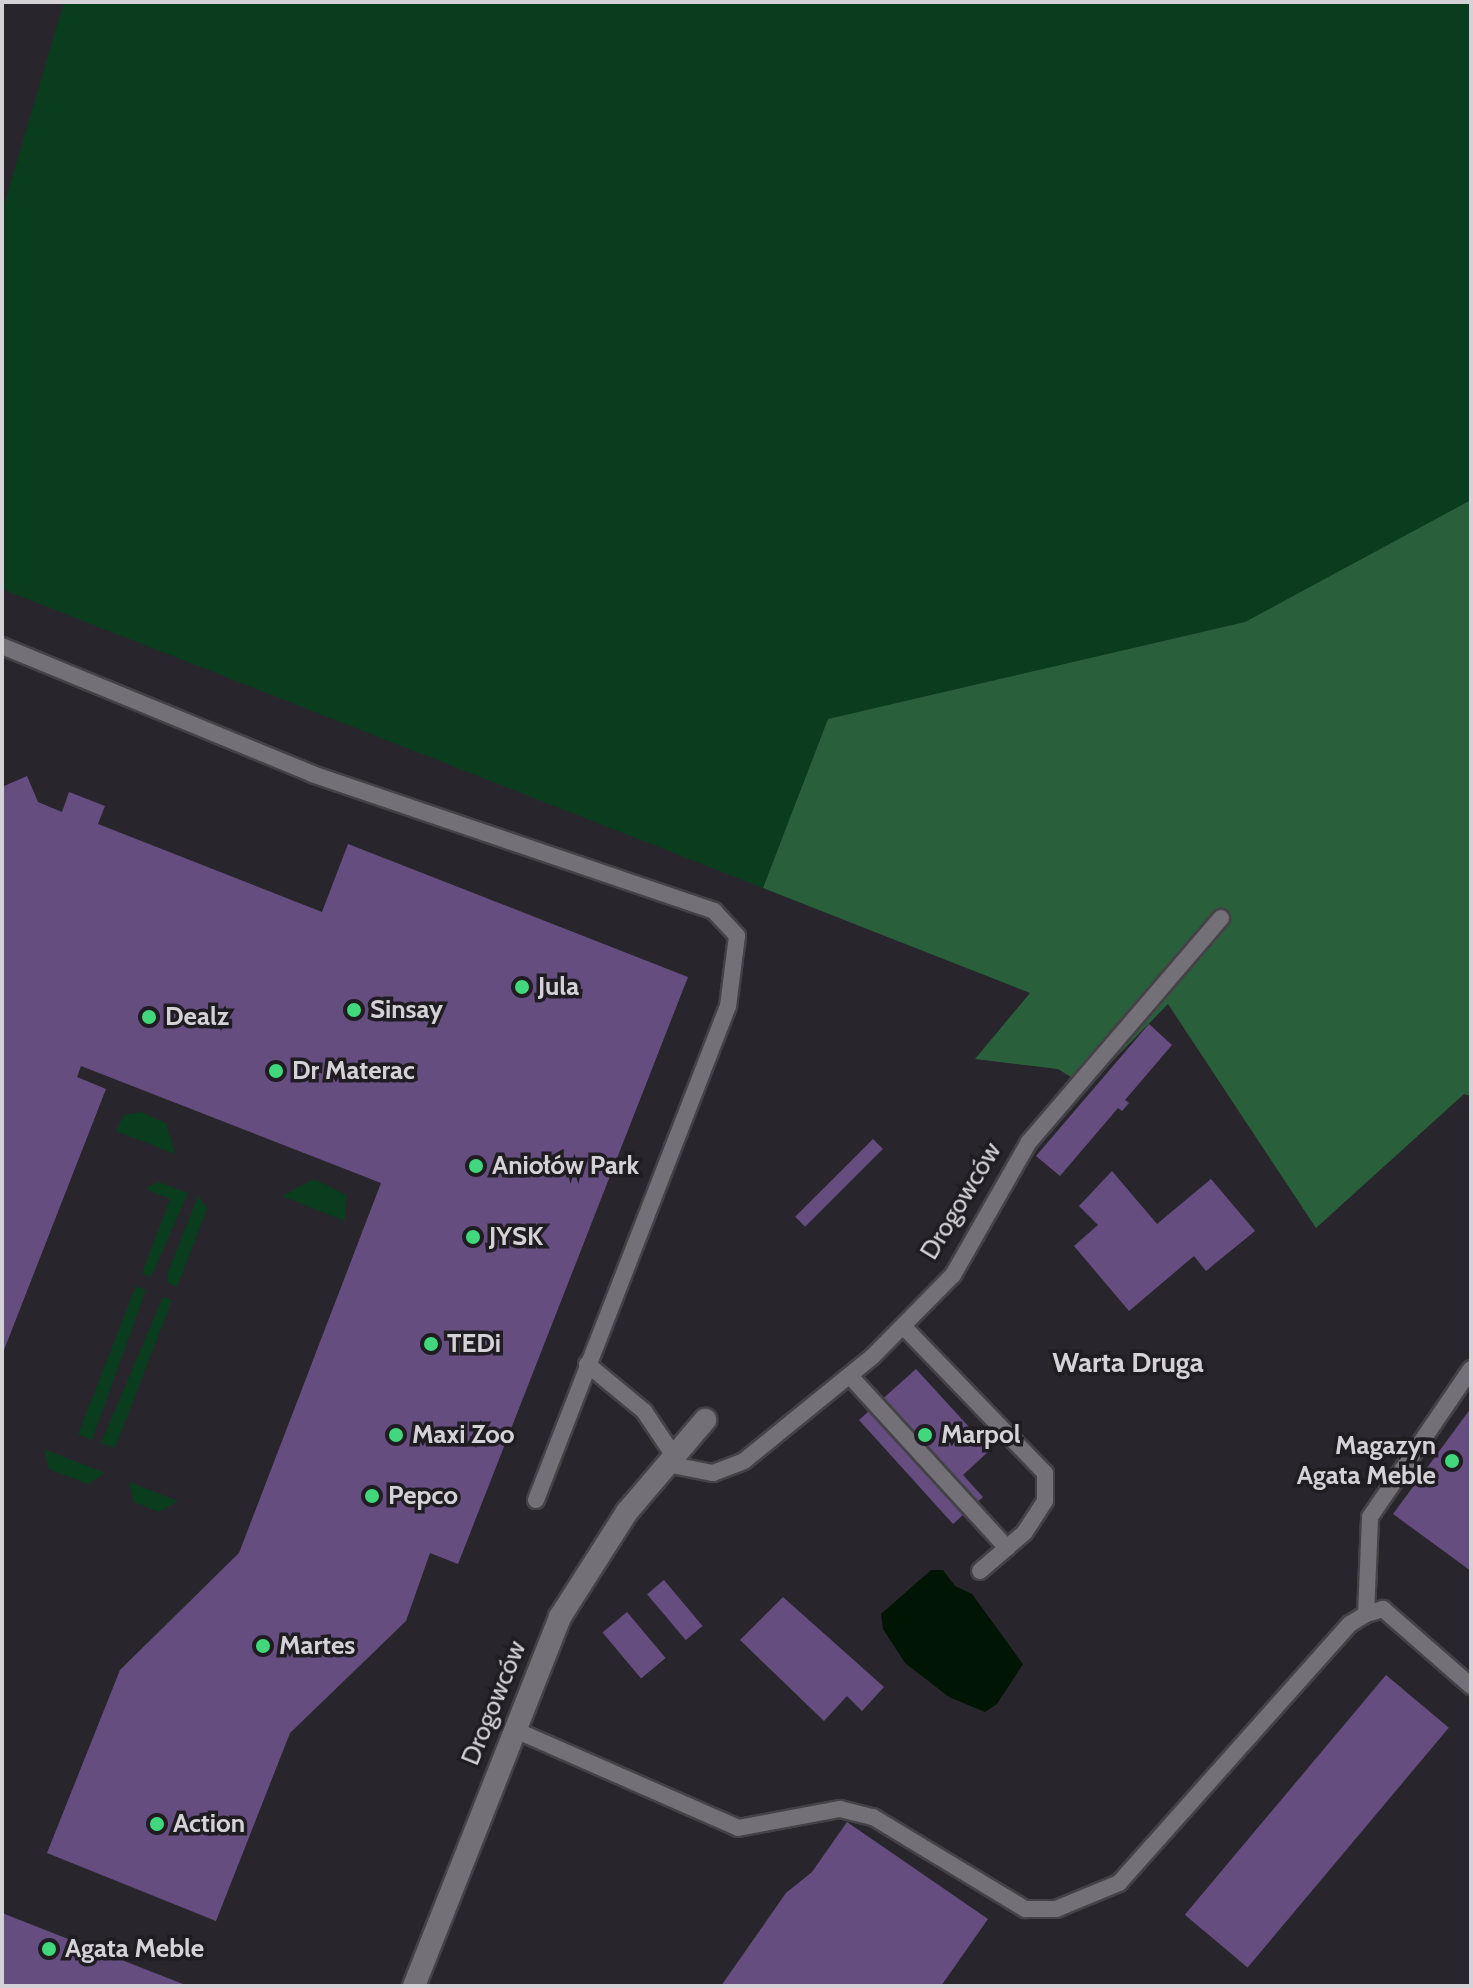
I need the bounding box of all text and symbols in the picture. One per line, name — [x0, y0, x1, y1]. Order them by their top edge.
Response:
place label: Jula — [538, 971, 579, 1003]
marker: Jula — [513, 978, 531, 996]
place label: Sinsay — [370, 994, 443, 1026]
place label: Dealz — [165, 1001, 229, 1033]
marker: Sinsay — [345, 1001, 363, 1019]
marker: Dealz — [140, 1008, 158, 1026]
place label: Dr Materac — [292, 1055, 415, 1087]
marker: Dr Materac — [267, 1062, 285, 1080]
street label: Drogowców — [914, 1137, 1008, 1265]
place label: Aniołów Park — [492, 1150, 639, 1182]
marker: Aniołów Park — [467, 1157, 485, 1175]
place label: JYSK — [489, 1221, 543, 1253]
marker: JYSK — [464, 1228, 482, 1246]
place label: TEDi — [447, 1328, 501, 1360]
marker: TEDi — [422, 1335, 440, 1353]
district label: Warta Druga — [1052, 1345, 1204, 1379]
place label: Maxi Zoo — [412, 1419, 515, 1451]
place label: Marpol — [941, 1419, 1021, 1451]
marker: Maxi Zoo — [387, 1426, 405, 1444]
marker: Marpol — [916, 1426, 934, 1444]
place label: Magazyn Agata Meble — [1297, 1430, 1436, 1492]
marker: Magazyn Agata Meble — [1443, 1452, 1461, 1470]
place label: Pepco — [388, 1480, 458, 1512]
marker: Pepco — [363, 1487, 381, 1505]
place label: Martes — [279, 1630, 355, 1662]
street label: Drogowców — [455, 1636, 533, 1770]
marker: Martes — [254, 1637, 272, 1655]
place label: Action — [173, 1808, 245, 1840]
marker: Action — [148, 1815, 166, 1833]
place label: Agata Meble — [65, 1933, 204, 1965]
marker: Agata Meble — [40, 1940, 58, 1958]

